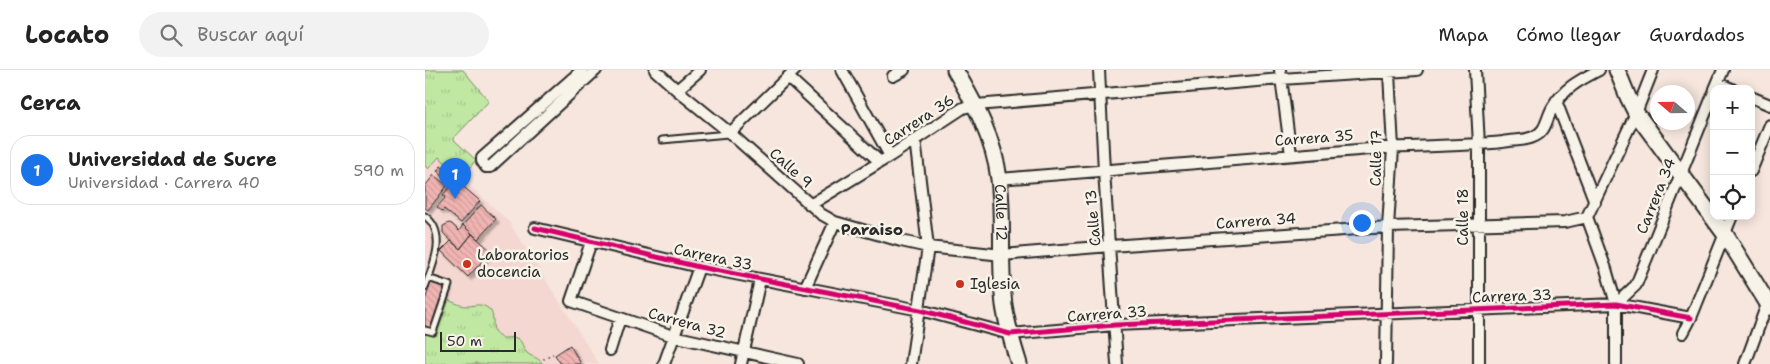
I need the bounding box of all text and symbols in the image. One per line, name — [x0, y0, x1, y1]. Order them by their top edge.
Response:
search box — [139, 12, 489, 57]
text: Locato — [25, 19, 109, 51]
icon: search — [157, 21, 185, 49]
text: Buscar aquí — [197, 22, 304, 47]
text: Mapa — [1438, 23, 1488, 47]
text: Cómo llegar — [1516, 23, 1621, 47]
text: Guardados — [1649, 23, 1745, 47]
north arrow — [1650, 85, 1695, 130]
map controls — [1710, 85, 1755, 220]
button: + — [1710, 85, 1755, 130]
text: Cerca — [20, 89, 81, 117]
street label: Carrera 36 — [880, 90, 958, 150]
street label: Carrera 35 — [1274, 125, 1354, 151]
street label: Calle 17 — [1366, 129, 1386, 187]
button: − — [1710, 130, 1755, 175]
street label: Calle 9 — [765, 143, 817, 193]
text: Universidad de Sucre — [68, 147, 277, 172]
street label: Carrera 34 — [1632, 155, 1680, 237]
pin: 1 — [439, 158, 471, 199]
text: 1 — [33, 160, 41, 181]
text: 590 m — [354, 160, 404, 181]
text: Universidad · Carrera 40 — [68, 172, 260, 193]
button: locate — [1710, 175, 1755, 220]
street label: Calle 12 — [990, 183, 1012, 241]
street label: Calle 18 — [1453, 188, 1473, 246]
street label: Calle 13 — [1081, 189, 1105, 247]
street label: Carrera 34 — [1215, 208, 1297, 234]
your location — [1349, 210, 1375, 236]
district label: Paraiso — [841, 219, 903, 240]
street label: Carrera 33 — [672, 239, 754, 275]
place label: Laboratorios docencia — [477, 245, 569, 282]
marker: Laboratorios docencia — [461, 258, 473, 270]
place label: Iglesia — [970, 274, 1021, 294]
marker: Iglesia — [954, 278, 966, 290]
street label: Carrera 33 — [1472, 285, 1552, 307]
street label: Carrera 33 — [1066, 301, 1148, 327]
street label: Carrera 32 — [646, 303, 728, 343]
scale bar — [440, 329, 516, 352]
text: 50 m — [447, 332, 482, 350]

